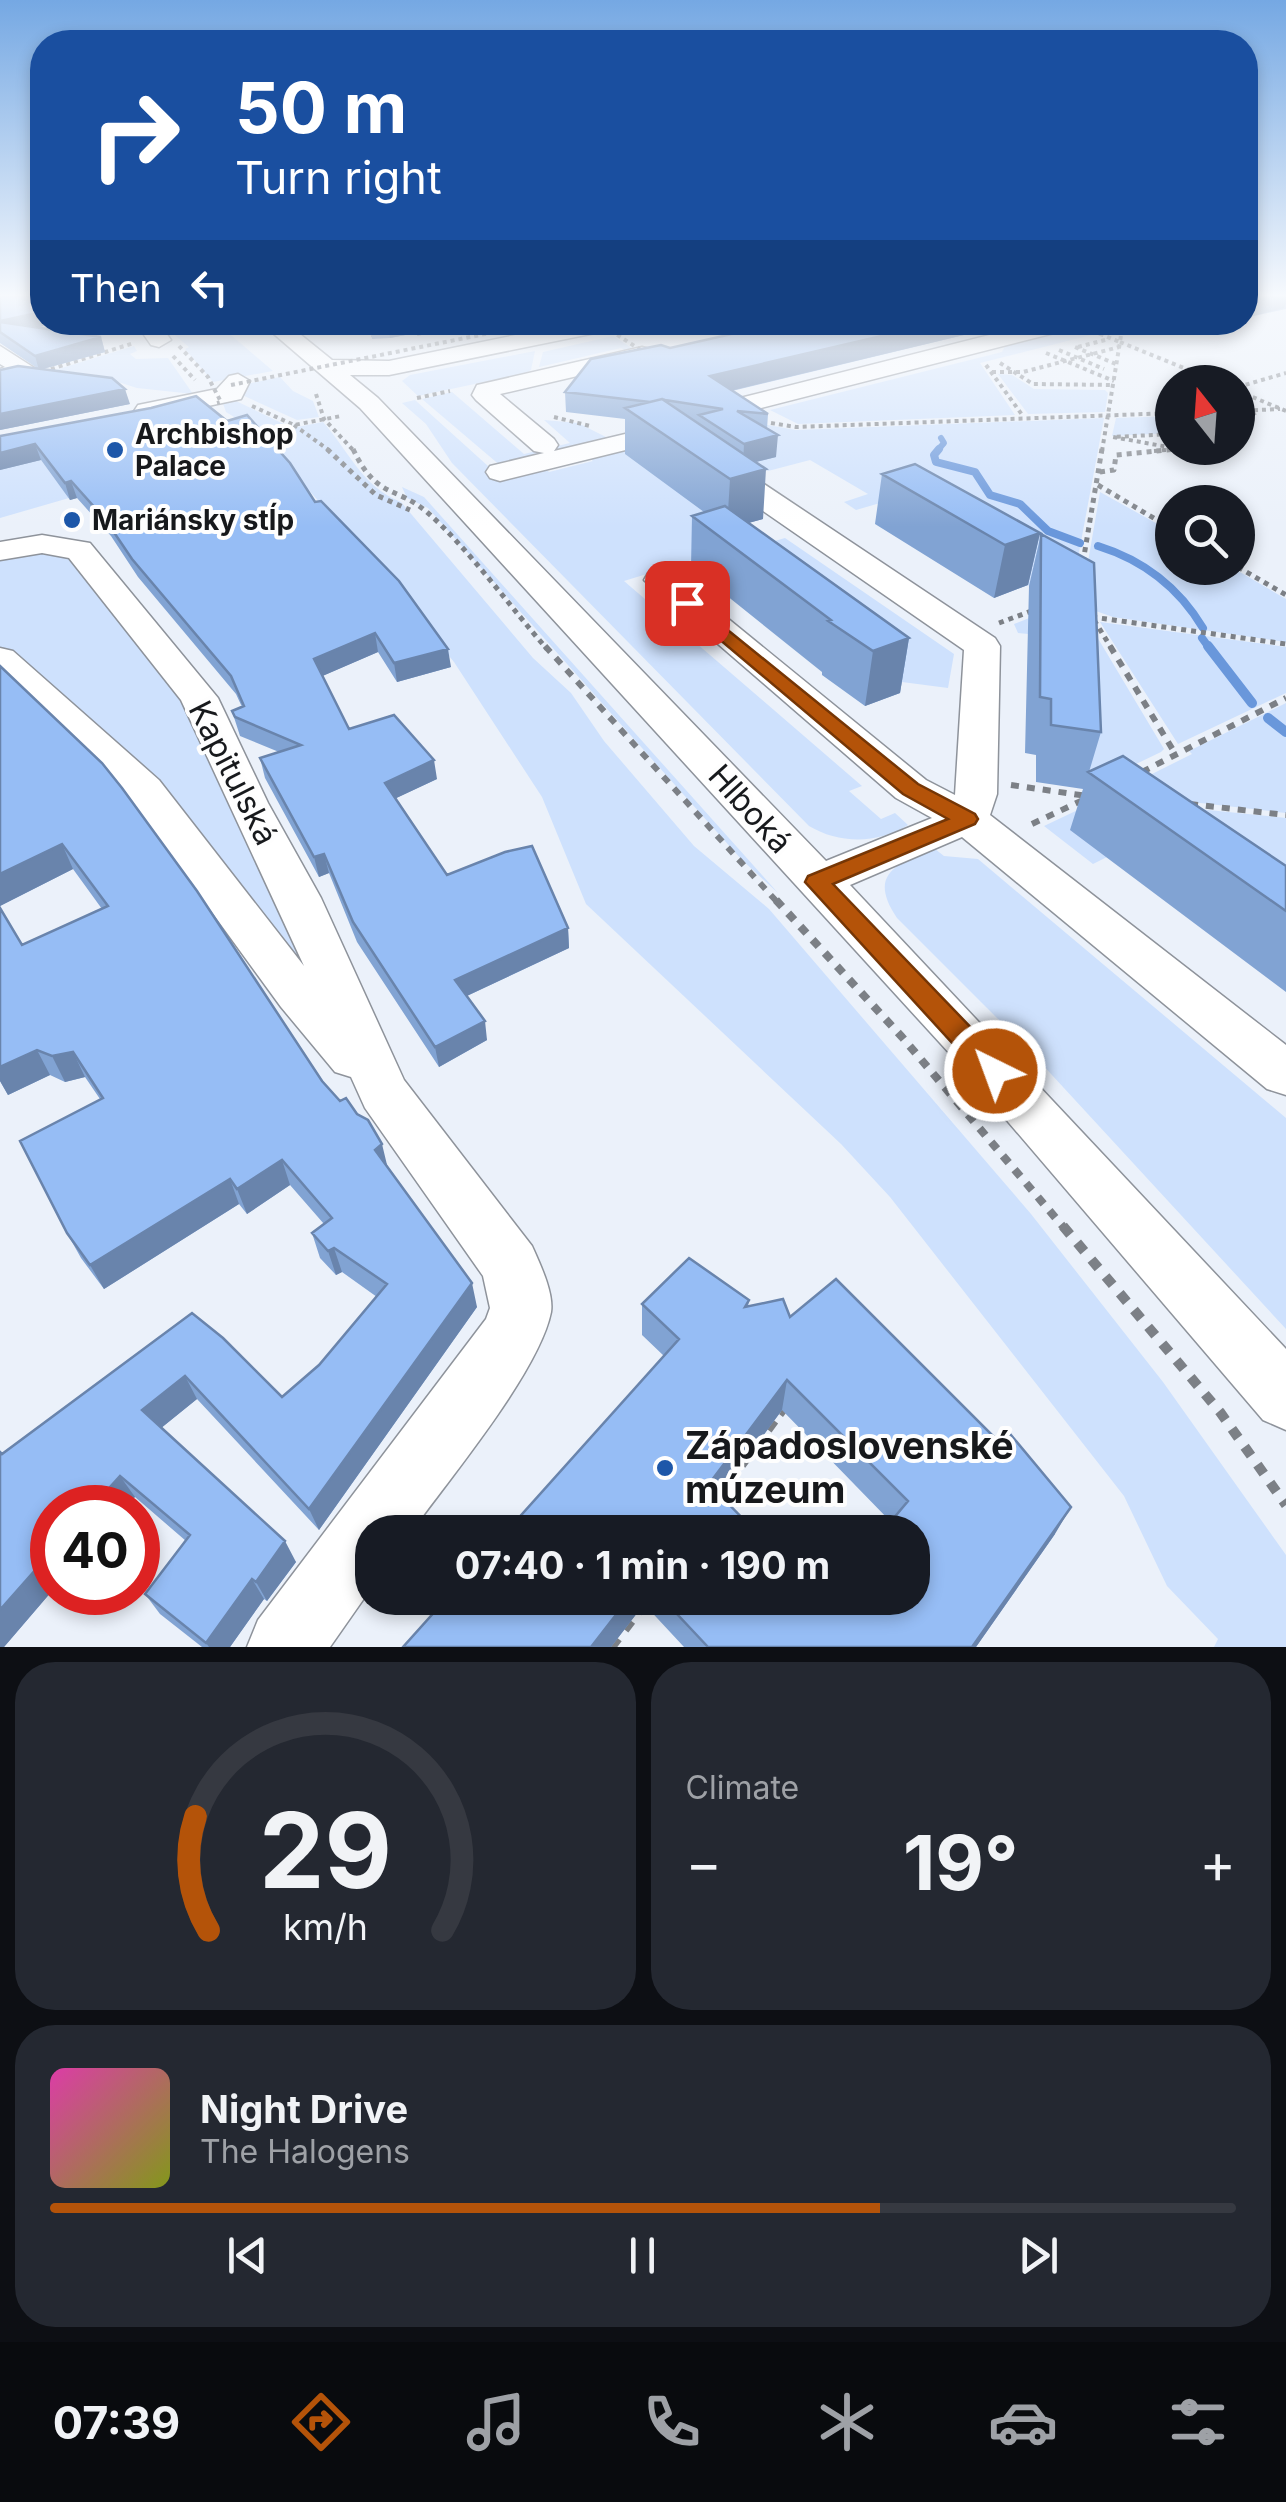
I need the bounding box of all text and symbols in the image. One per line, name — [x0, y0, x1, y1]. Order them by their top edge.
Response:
text: 50 m — [235, 65, 407, 150]
icon: right — [70, 70, 200, 200]
text: Turn right — [235, 150, 442, 205]
icon: left — [182, 260, 237, 315]
text: Then — [70, 265, 162, 311]
north arrow — [1155, 365, 1255, 465]
map controls — [1155, 365, 1255, 585]
place label: Archbishop Palace — [135, 417, 294, 483]
marker: Archbishop Palace — [104, 439, 126, 461]
button: search — [1155, 485, 1255, 585]
place label: Mariánsky stĺp — [92, 502, 294, 537]
marker: Mariánsky stĺp — [61, 509, 83, 531]
pin — [645, 561, 730, 646]
icon: arrive — [660, 576, 715, 631]
street label: Kapitulská — [181, 694, 286, 851]
street label: Hlboká — [700, 756, 800, 861]
position arrow — [943, 1019, 1047, 1123]
place label: Západoslovenské múzeum — [685, 1422, 1014, 1512]
marker: Západoslovenské múzeum — [654, 1457, 676, 1479]
speed limit sign: 40 — [30, 1485, 160, 1615]
text: 07:40 · 1 min · 190 m — [455, 1542, 830, 1588]
text: Climate — [686, 1768, 799, 1807]
text: 29 — [259, 1787, 392, 1913]
text: 19° — [903, 1817, 1019, 1908]
text: − — [686, 1830, 722, 1896]
text: + — [1200, 1830, 1236, 1896]
text: km/h — [283, 1905, 368, 1949]
text: Night Drive — [200, 2086, 408, 2132]
text: The Halogens — [200, 2132, 410, 2171]
icon: previous — [220, 2228, 275, 2283]
icon: pause — [615, 2228, 670, 2283]
icon: next — [1011, 2228, 1066, 2283]
icon: directions — [286, 2387, 356, 2457]
icon: music — [461, 2387, 531, 2457]
icon: phone — [637, 2387, 707, 2457]
icon: climate — [812, 2387, 882, 2457]
icon: car — [988, 2387, 1058, 2457]
icon: filters — [1163, 2387, 1233, 2457]
text: 07:39 — [53, 2395, 180, 2450]

